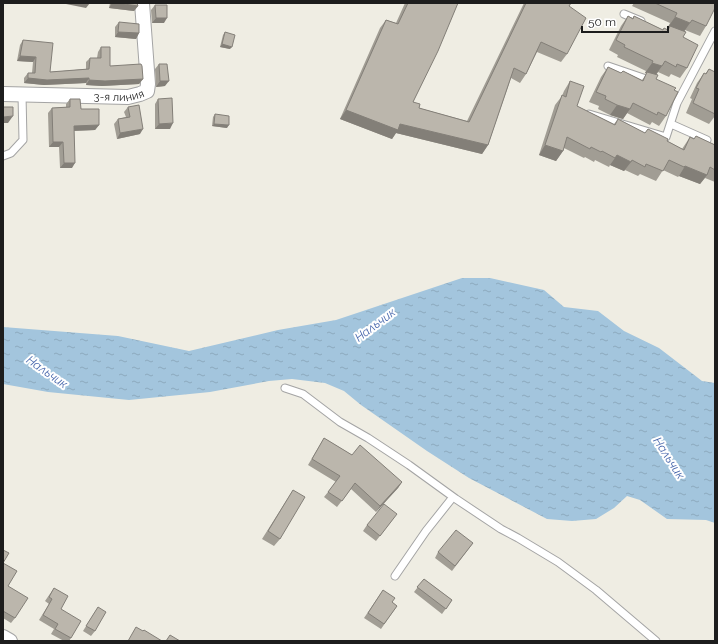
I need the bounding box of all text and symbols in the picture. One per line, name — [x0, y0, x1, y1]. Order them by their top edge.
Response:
scale bar — [582, 8, 668, 34]
text: 50 m — [588, 15, 616, 29]
street label: 3-я линия — [94, 87, 146, 104]
water label: Нальчик — [352, 305, 398, 345]
water label: Нальчик — [24, 353, 70, 391]
water label: Нальчик — [650, 434, 688, 482]

